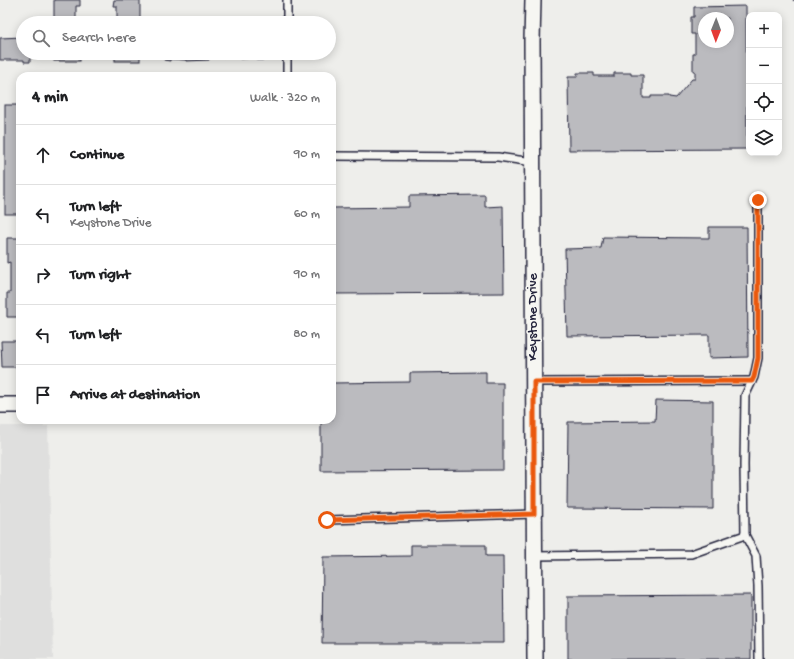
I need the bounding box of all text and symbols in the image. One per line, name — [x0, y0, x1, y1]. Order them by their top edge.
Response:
north arrow — [698, 12, 734, 48]
map controls — [746, 12, 782, 156]
button: + — [746, 12, 782, 48]
search box — [16, 16, 336, 60]
icon: search — [30, 27, 52, 49]
text: Search here — [62, 29, 136, 47]
button: − — [746, 48, 782, 84]
button: locate — [746, 84, 782, 120]
text: 4 min — [32, 88, 68, 108]
text: Walk · 320 m — [250, 91, 320, 106]
button: layers — [746, 120, 782, 156]
icon: ahead — [32, 144, 54, 166]
text: Continue — [70, 146, 124, 164]
text: 90 m — [294, 147, 320, 162]
route end — [749, 191, 767, 209]
text: Turn left — [70, 198, 121, 216]
icon: left — [32, 204, 54, 226]
text: 60 m — [294, 207, 320, 222]
text: Keystone Drive — [70, 216, 151, 231]
icon: right — [32, 264, 54, 286]
text: Turn right — [70, 266, 130, 284]
text: 90 m — [294, 267, 320, 282]
street label: Keystone Drive — [525, 272, 542, 361]
icon: left — [32, 324, 54, 346]
text: Turn left — [70, 326, 121, 344]
text: 80 m — [293, 327, 320, 342]
icon: arrive — [32, 384, 54, 406]
text: Arrive at destination — [70, 386, 200, 404]
route start — [318, 511, 336, 529]

